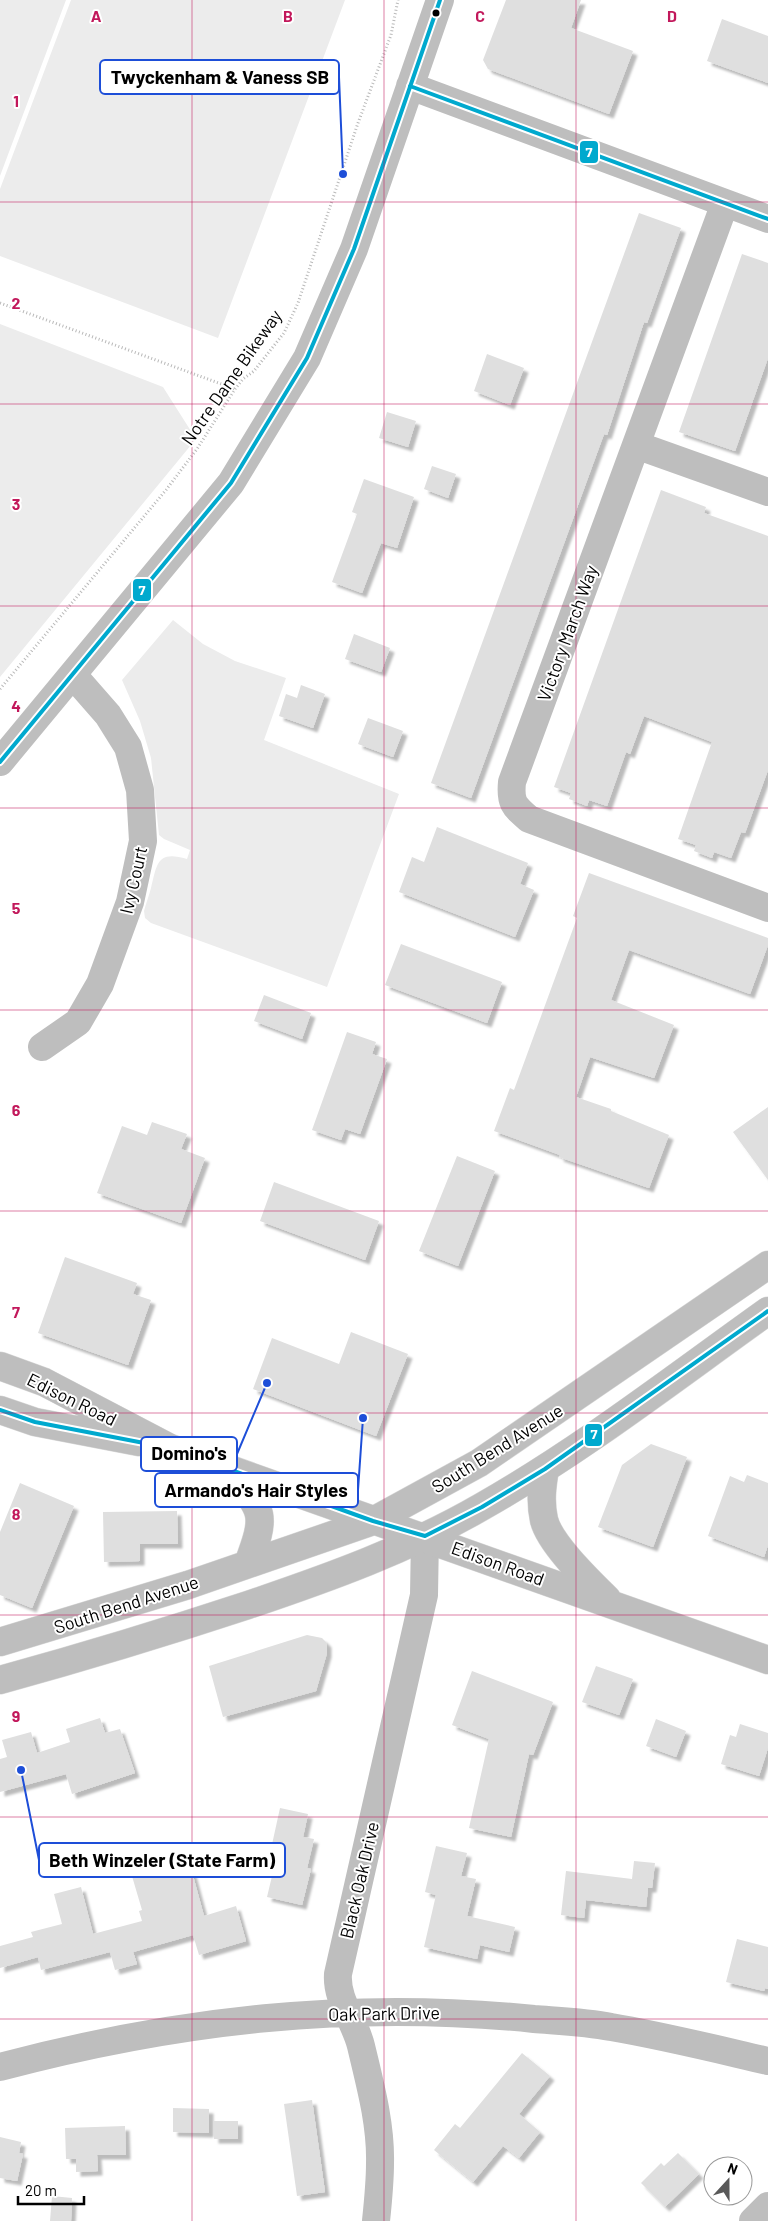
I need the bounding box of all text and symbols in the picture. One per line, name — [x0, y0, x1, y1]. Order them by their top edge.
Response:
text: A — [91, 6, 102, 25]
text: B — [283, 6, 293, 25]
text: C — [475, 6, 485, 25]
text: D — [667, 6, 677, 25]
unlabelled marker — [431, 8, 441, 18]
callout: Twyckenham & Vaness SB — [100, 60, 339, 94]
text: Twyckenham & Vaness SB — [111, 65, 329, 88]
text: 1 — [13, 91, 19, 110]
line badge: 7 — [579, 140, 599, 164]
text: 7 — [586, 143, 593, 160]
text: 2 — [12, 293, 21, 312]
street label: Notre Dame Bikeway — [176, 305, 286, 449]
text: 3 — [12, 494, 20, 513]
street label: Victory March Way — [532, 562, 602, 704]
line badge: 7 — [132, 578, 152, 602]
text: 7 — [139, 581, 146, 598]
text: 4 — [11, 696, 21, 715]
street label: Ivy Court — [115, 844, 151, 916]
text: 5 — [12, 898, 21, 917]
text: 6 — [12, 1100, 21, 1119]
text: 7 — [12, 1302, 20, 1321]
street label: Edison Road — [24, 1368, 120, 1430]
street label: South Bend Avenue — [427, 1399, 567, 1497]
line badge: 7 — [584, 1423, 603, 1447]
text: 7 — [591, 1425, 598, 1442]
callout: Domino's — [141, 1437, 237, 1471]
text: Domino's — [151, 1441, 227, 1464]
callout: Armando's Hair Styles — [155, 1473, 358, 1507]
text: Armando's Hair Styles — [164, 1478, 348, 1501]
text: 8 — [12, 1504, 21, 1523]
street label: Edison Road — [449, 1536, 547, 1590]
street label: South Bend Avenue — [51, 1570, 201, 1638]
text: 9 — [12, 1706, 20, 1725]
street label: Black Oak Drive — [335, 1819, 383, 1941]
callout: Beth Winzeler (State Farm) — [39, 1843, 285, 1877]
text: Beth Winzeler (State Farm) — [49, 1848, 275, 1871]
street label: Oak Park Drive — [328, 2001, 440, 2025]
north arrow — [703, 2156, 753, 2206]
text: N — [725, 2159, 740, 2178]
scale bar — [18, 2174, 84, 2206]
text: 20 m — [25, 2181, 57, 2199]

